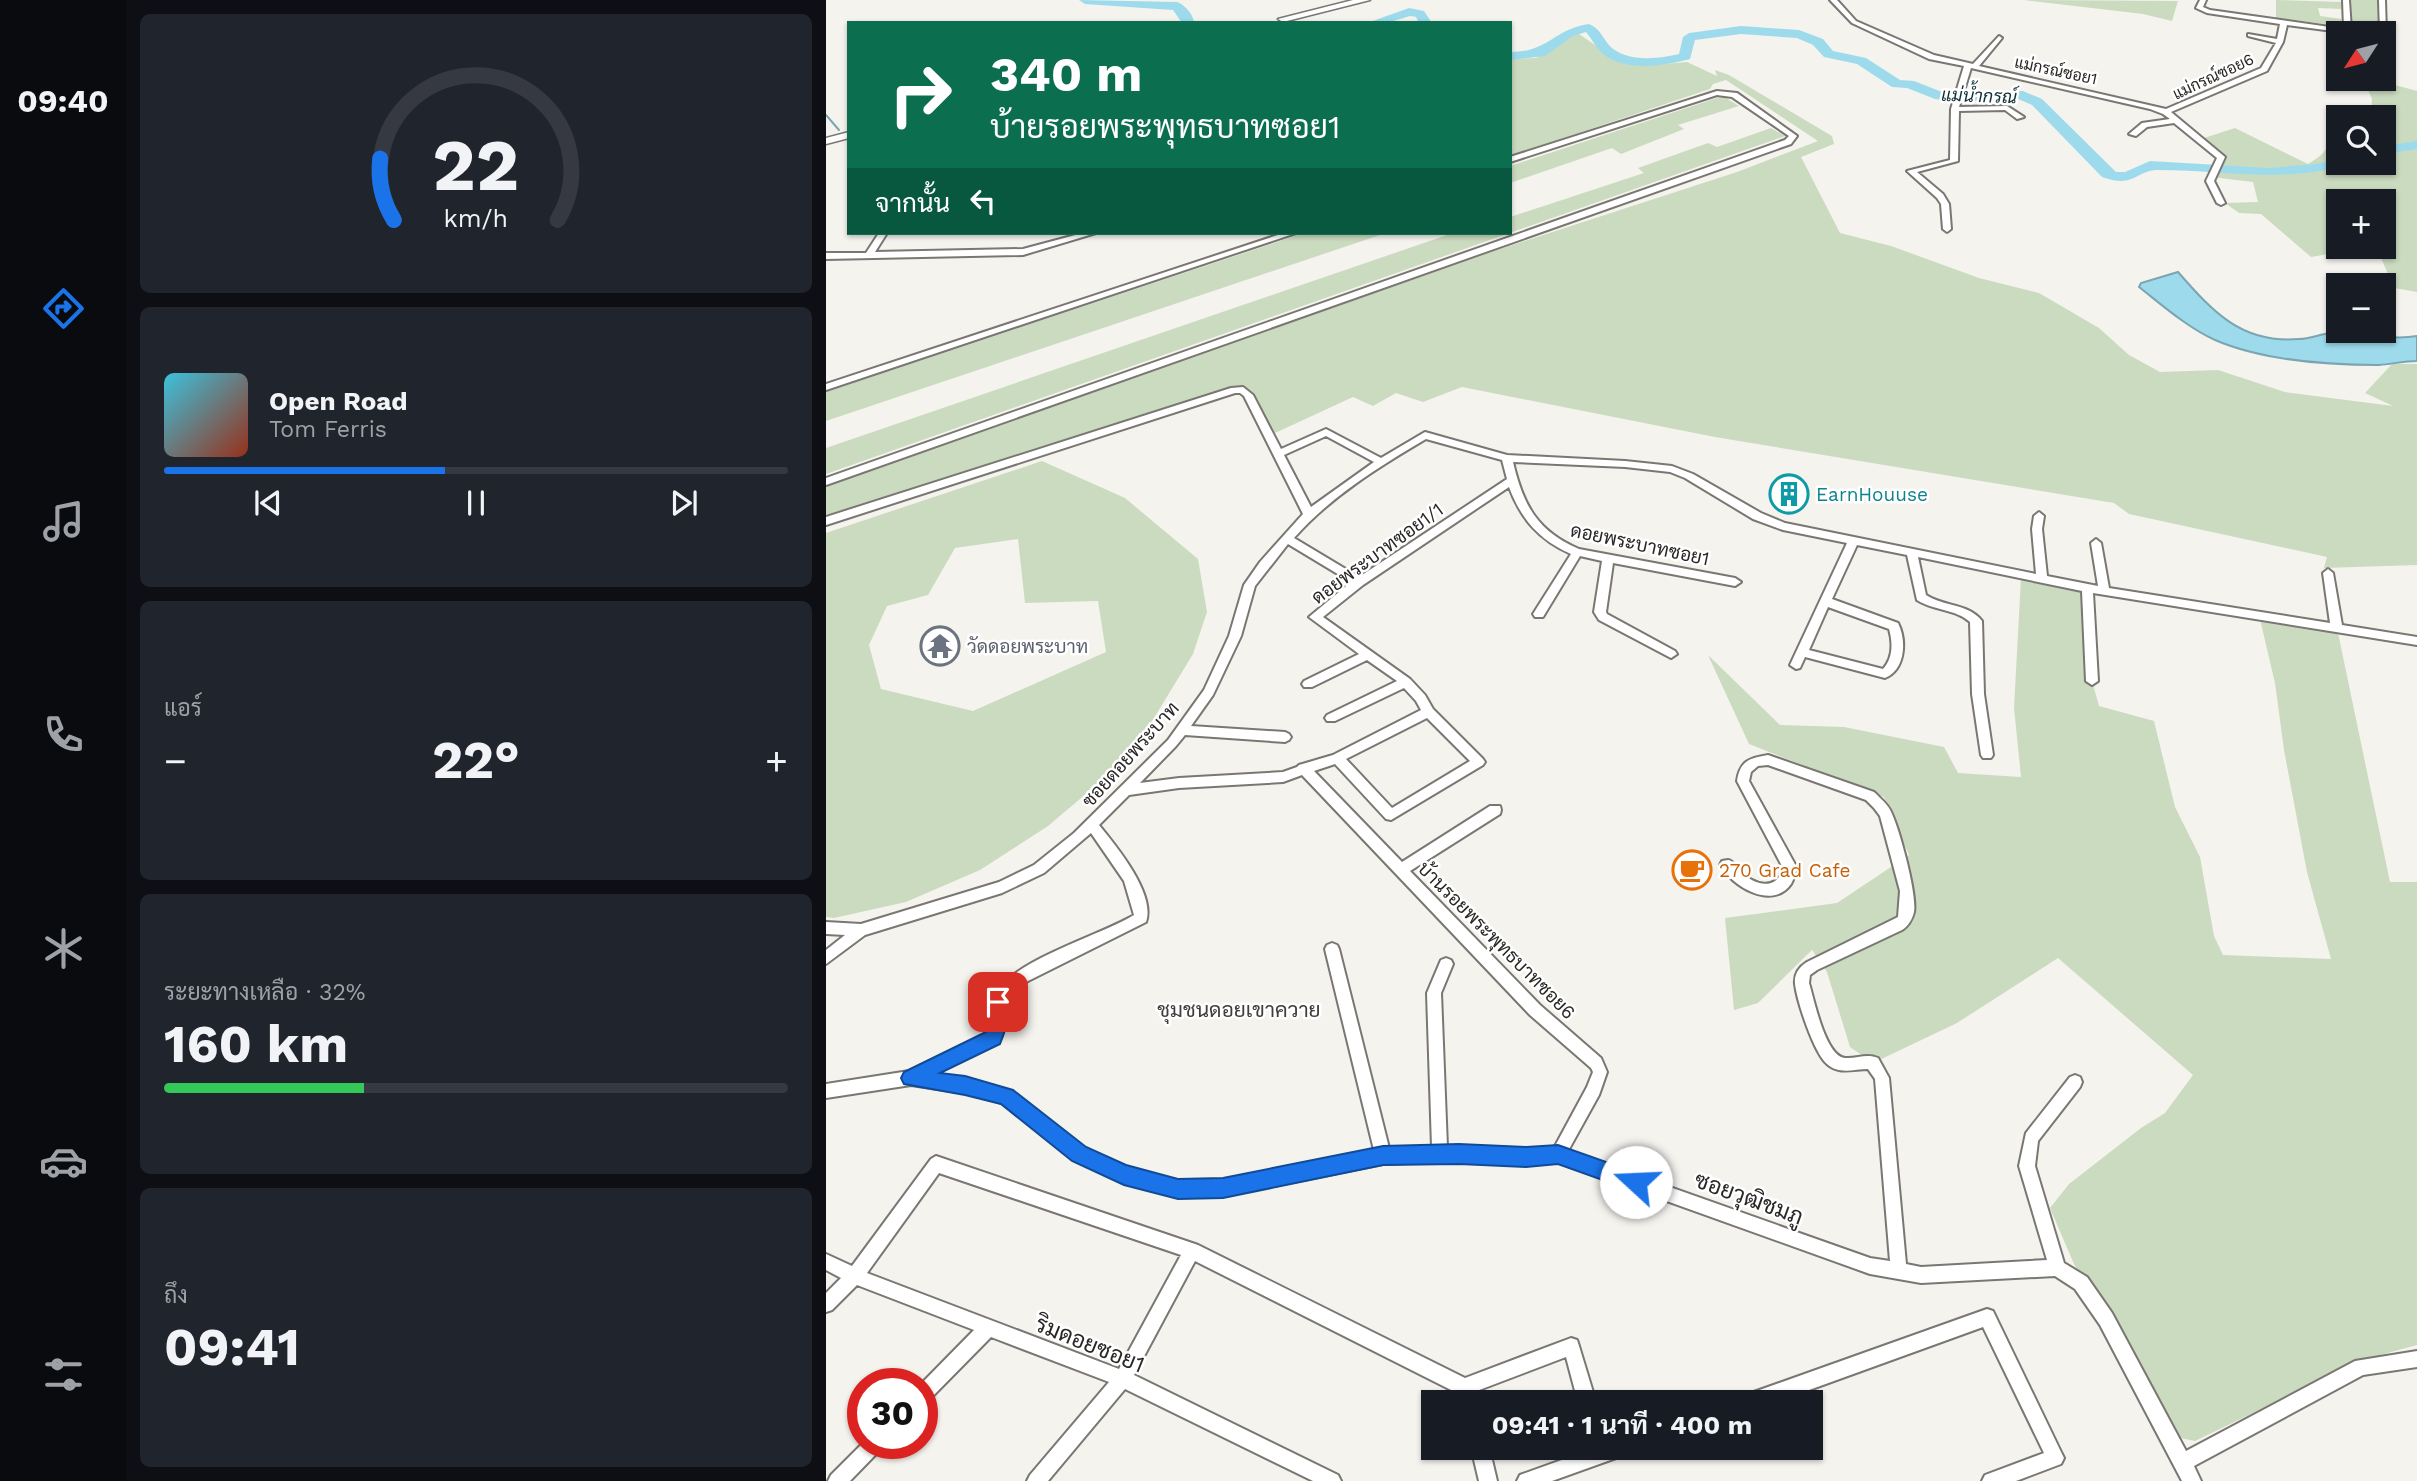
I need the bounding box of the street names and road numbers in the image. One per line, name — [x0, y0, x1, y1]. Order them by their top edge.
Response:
street label: แม่กรณ์ซอย6 — [2168, 47, 2257, 104]
street label: แม่กรณ์ซอย1 — [2013, 50, 2100, 89]
street label: ดอยพระบาทซอย1/1 — [1307, 498, 1448, 609]
street label: ดอยพระบาทซอย1 — [1568, 519, 1711, 570]
street label: ซอยดอยพระบาท — [1077, 697, 1184, 812]
street label: บ้านรอยพระพุทธบาทซอย6 — [1412, 857, 1580, 1025]
street label: ซอยวุฒิชมภู — [1690, 1165, 1807, 1233]
street label: ริมดอยซอย1 — [1030, 1309, 1149, 1379]

